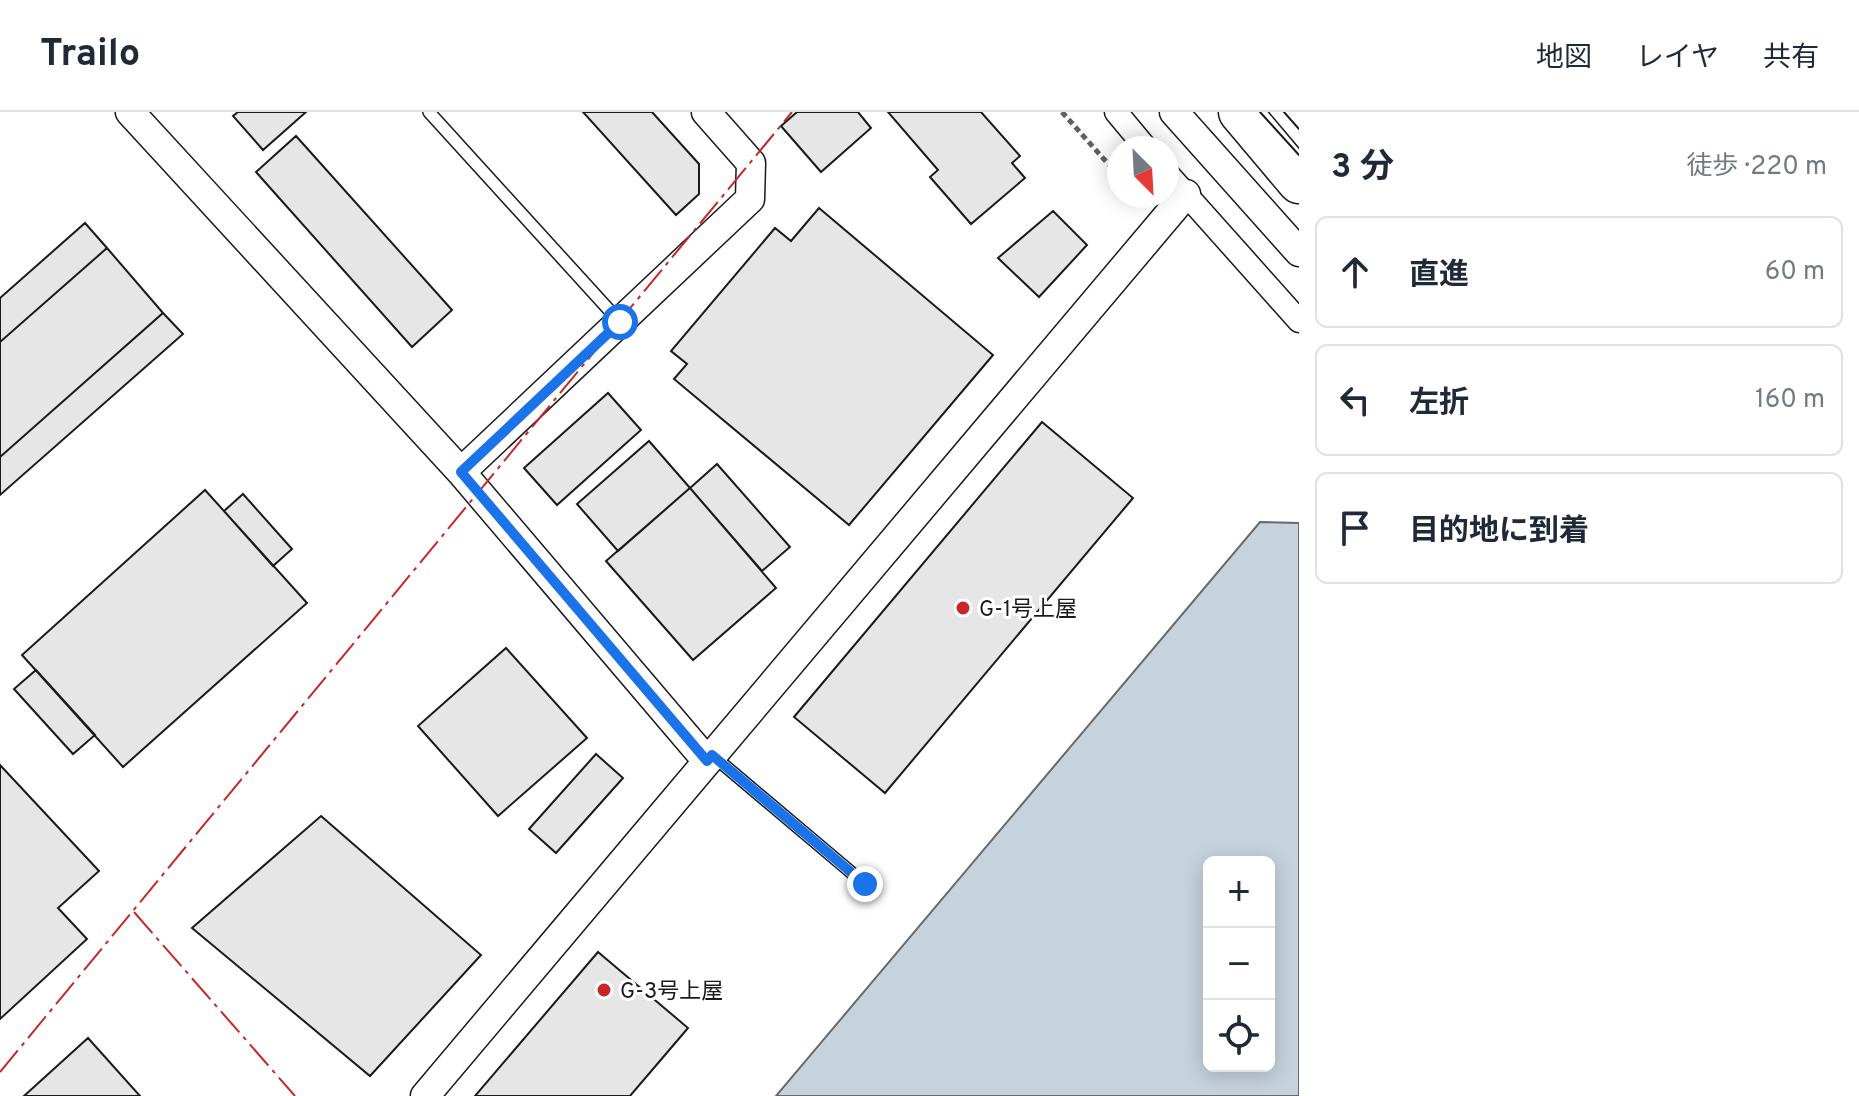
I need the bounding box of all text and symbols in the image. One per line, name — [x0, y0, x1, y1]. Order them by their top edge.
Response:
text: Trailo — [40, 31, 140, 80]
text: 地図 — [1536, 41, 1592, 77]
text: レイヤ — [1636, 41, 1719, 77]
text: 共有 — [1763, 41, 1819, 77]
north arrow — [1107, 136, 1179, 208]
text: 3 分 — [1331, 147, 1394, 190]
text: 徒歩 · 220 m — [1686, 151, 1827, 184]
icon: ahead — [1333, 250, 1377, 294]
text: 60 m — [1765, 256, 1825, 289]
text: 直進 — [1409, 258, 1469, 295]
route start — [602, 304, 638, 340]
icon: left — [1333, 378, 1377, 422]
text: 160 m — [1755, 384, 1825, 417]
text: 左折 — [1409, 386, 1469, 423]
icon: arrive — [1333, 506, 1377, 550]
text: 目的地に到着 — [1409, 514, 1589, 551]
place label: G-1号上屋 — [979, 597, 1077, 624]
marker: G-1号上屋 — [954, 599, 972, 617]
map controls — [1203, 856, 1275, 1072]
button: + — [1203, 856, 1275, 928]
route end — [847, 866, 883, 902]
button: − — [1203, 928, 1275, 1000]
place label: G-3号上屋 — [620, 979, 723, 1006]
marker: G-3号上屋 — [595, 981, 613, 999]
button: locate — [1203, 1000, 1275, 1072]

